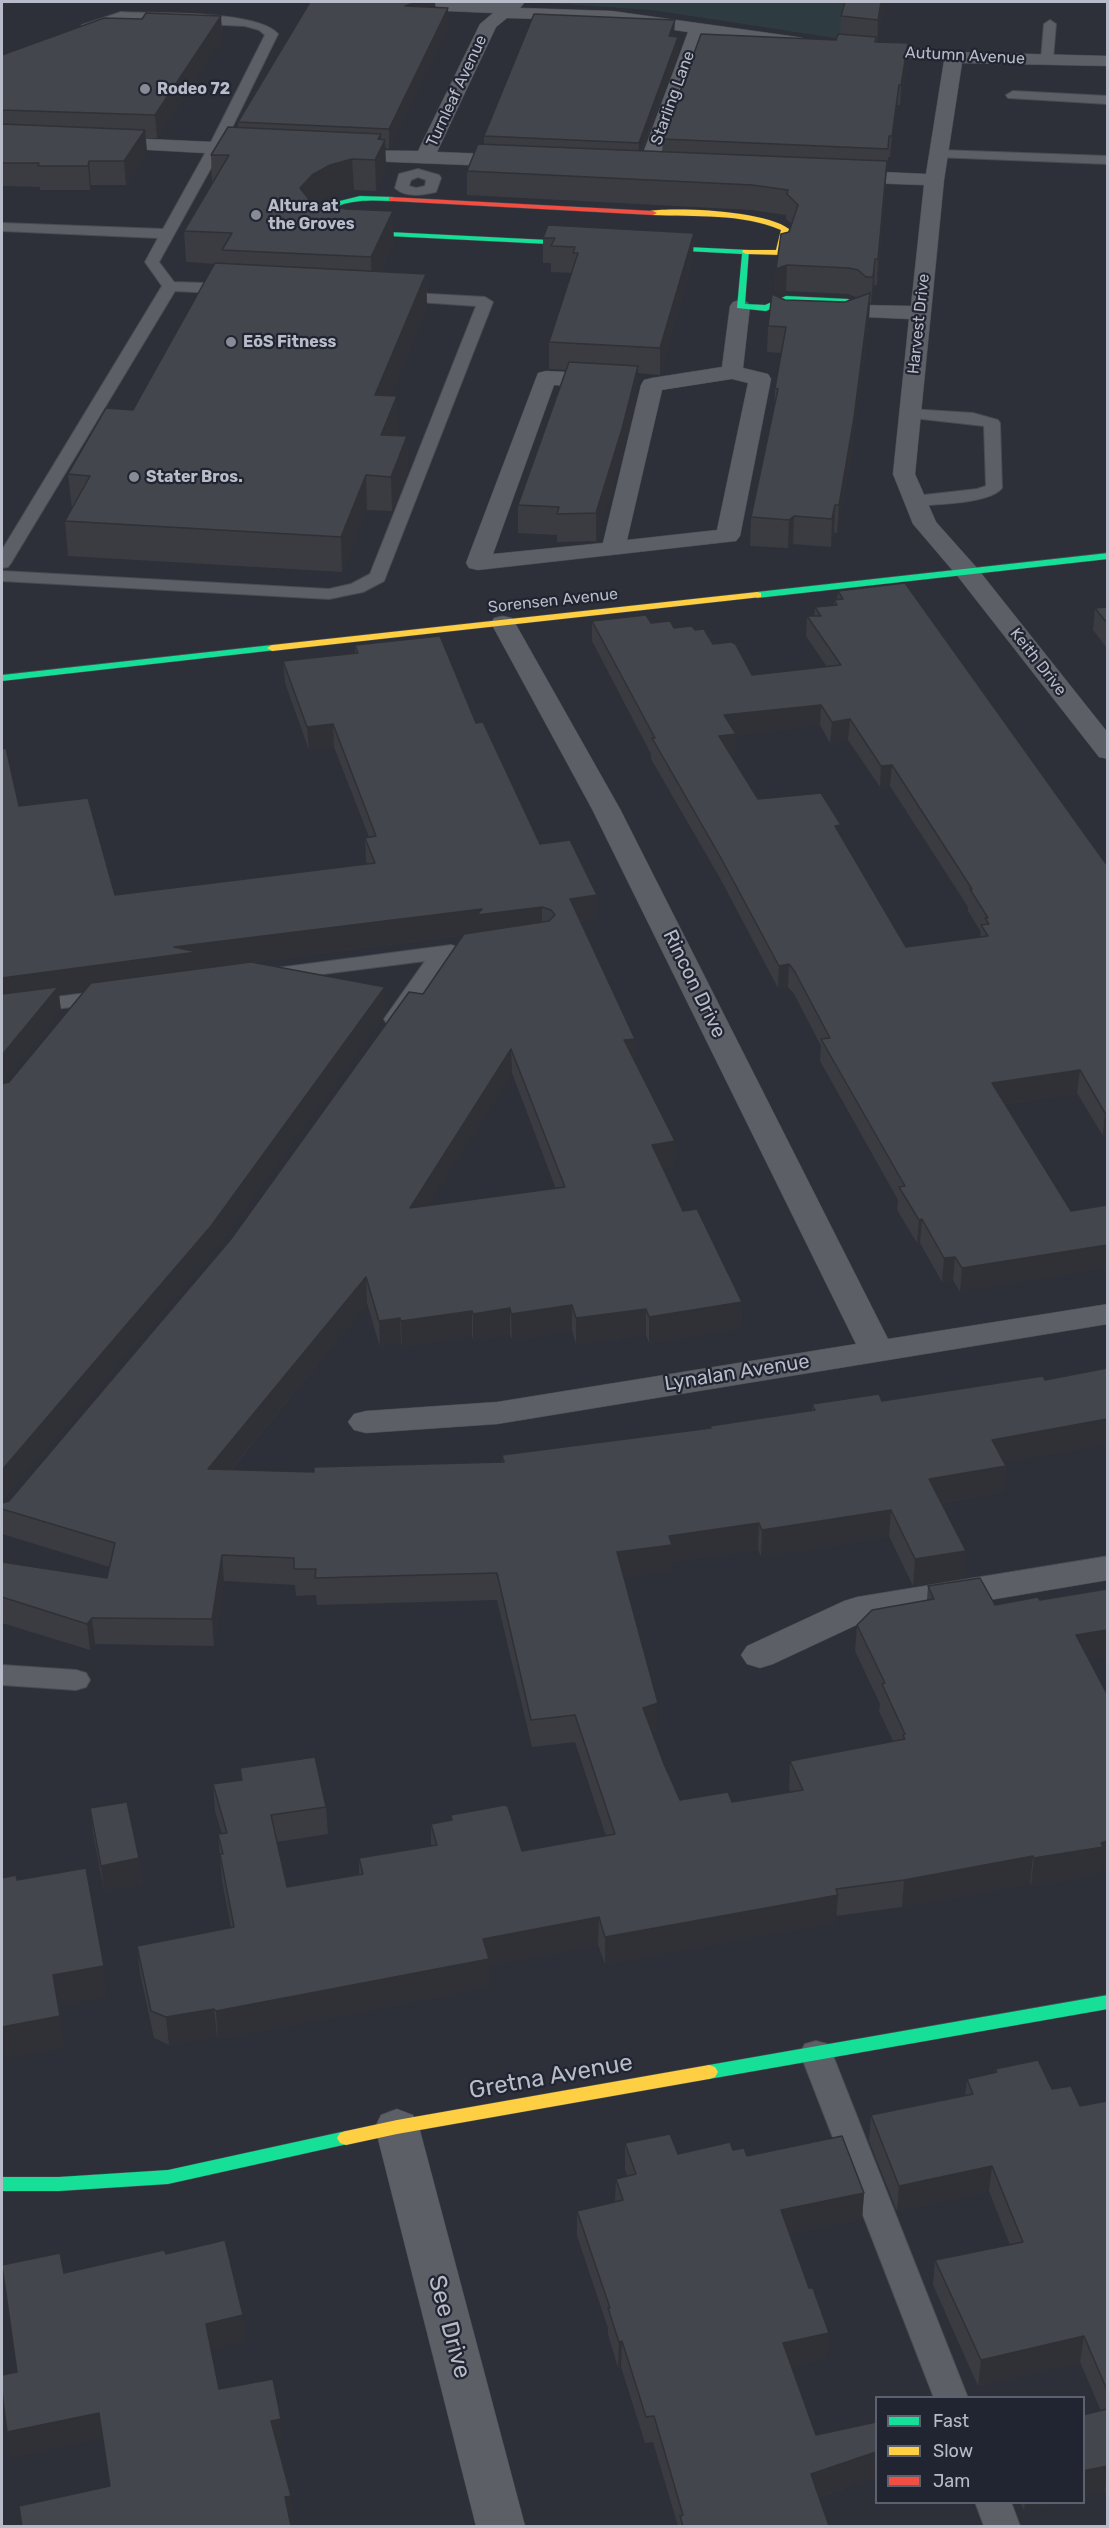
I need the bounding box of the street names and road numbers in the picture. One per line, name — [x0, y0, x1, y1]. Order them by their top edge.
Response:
street label: Turnleaf Avenue — [423, 32, 491, 150]
street label: Autumn Avenue — [905, 43, 1025, 69]
street label: Starling Lane — [647, 48, 699, 148]
street label: Harvest Drive — [904, 273, 934, 375]
street label: Sorensen Avenue — [487, 585, 619, 617]
street label: Keith Drive — [1006, 624, 1070, 700]
street label: Rincon Drive — [657, 926, 731, 1042]
street label: Lynalan Avenue — [663, 1350, 811, 1396]
street label: Gretna Avenue — [467, 2048, 635, 2106]
street label: See Drive — [421, 2272, 477, 2382]

